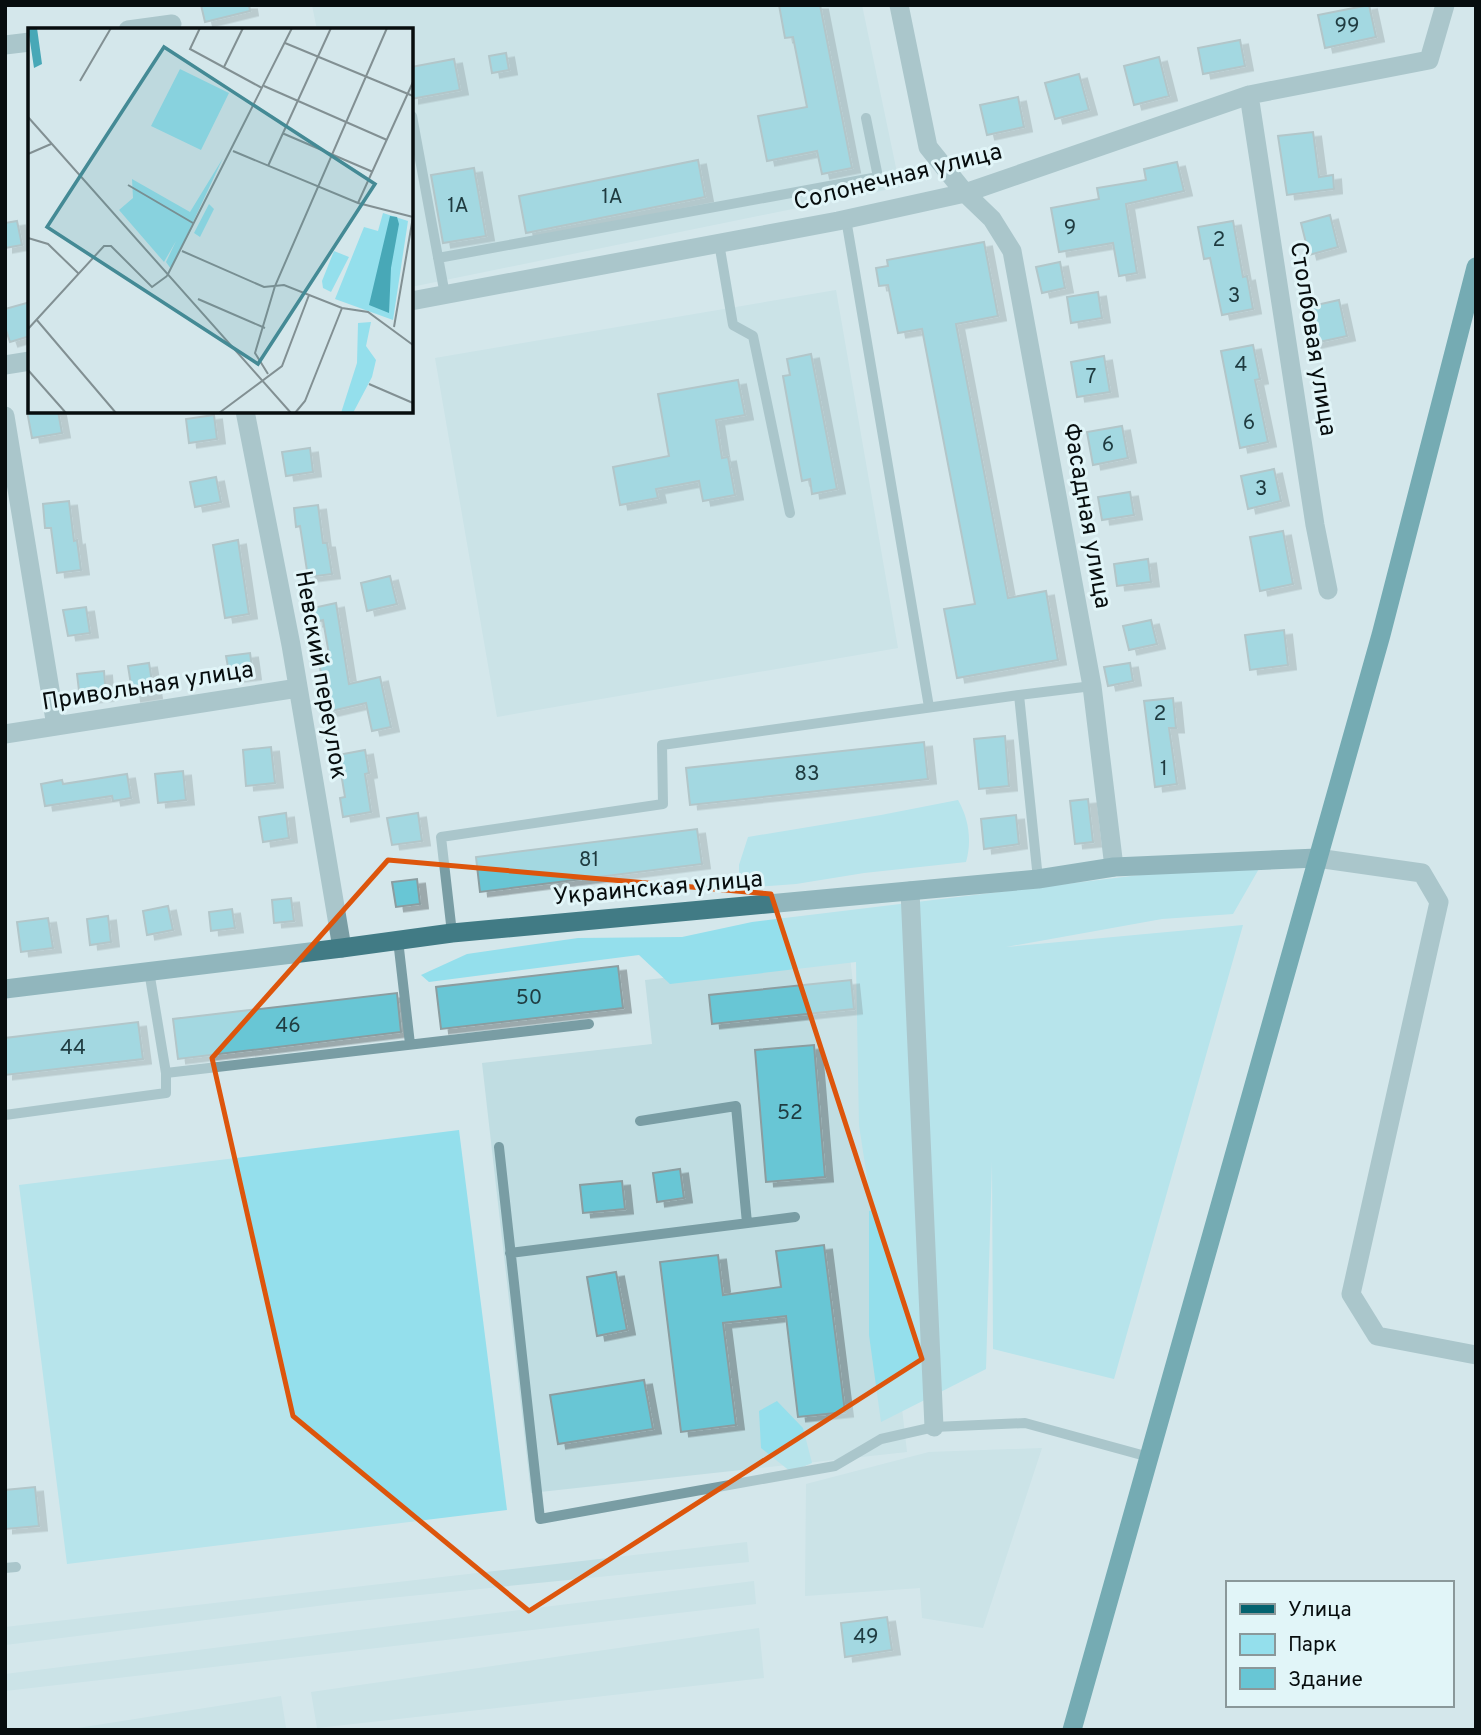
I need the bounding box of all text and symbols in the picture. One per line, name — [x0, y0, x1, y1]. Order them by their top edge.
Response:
house number: 99 — [1334, 13, 1360, 40]
inset map — [28, 28, 413, 413]
street label: Солонечная улица — [791, 138, 1005, 218]
house number: 1А — [601, 184, 623, 211]
house number: 1А — [447, 193, 469, 220]
house number: 9 — [1064, 215, 1076, 242]
house number: 2 — [1213, 227, 1225, 254]
street label: Столбовая улица — [1282, 240, 1342, 438]
house number: 3 — [1228, 283, 1240, 310]
house number: 4 — [1234, 352, 1248, 379]
house number: 7 — [1086, 364, 1097, 391]
house number: 6 — [1243, 410, 1255, 437]
street label: Фасадная улица — [1055, 421, 1117, 611]
house number: 6 — [1102, 432, 1114, 459]
house number: 3 — [1255, 476, 1267, 503]
street label: Невский переулок — [287, 568, 353, 782]
street label: Привольная улица — [40, 655, 256, 719]
house number: 2 — [1154, 701, 1166, 728]
house number: 1 — [1160, 756, 1168, 783]
house number: 83 — [794, 761, 820, 788]
house number: 81 — [579, 847, 599, 874]
street label: Украинская улица — [552, 865, 764, 913]
house number: 50 — [516, 985, 542, 1012]
house number: 46 — [275, 1013, 301, 1040]
house number: 44 — [60, 1035, 86, 1062]
house number: 52 — [777, 1100, 803, 1127]
legend — [1226, 1581, 1453, 1707]
text: Улица — [1288, 1597, 1352, 1624]
house number: 49 — [853, 1624, 879, 1651]
text: Парк — [1288, 1632, 1337, 1659]
text: Здание — [1288, 1667, 1363, 1694]

